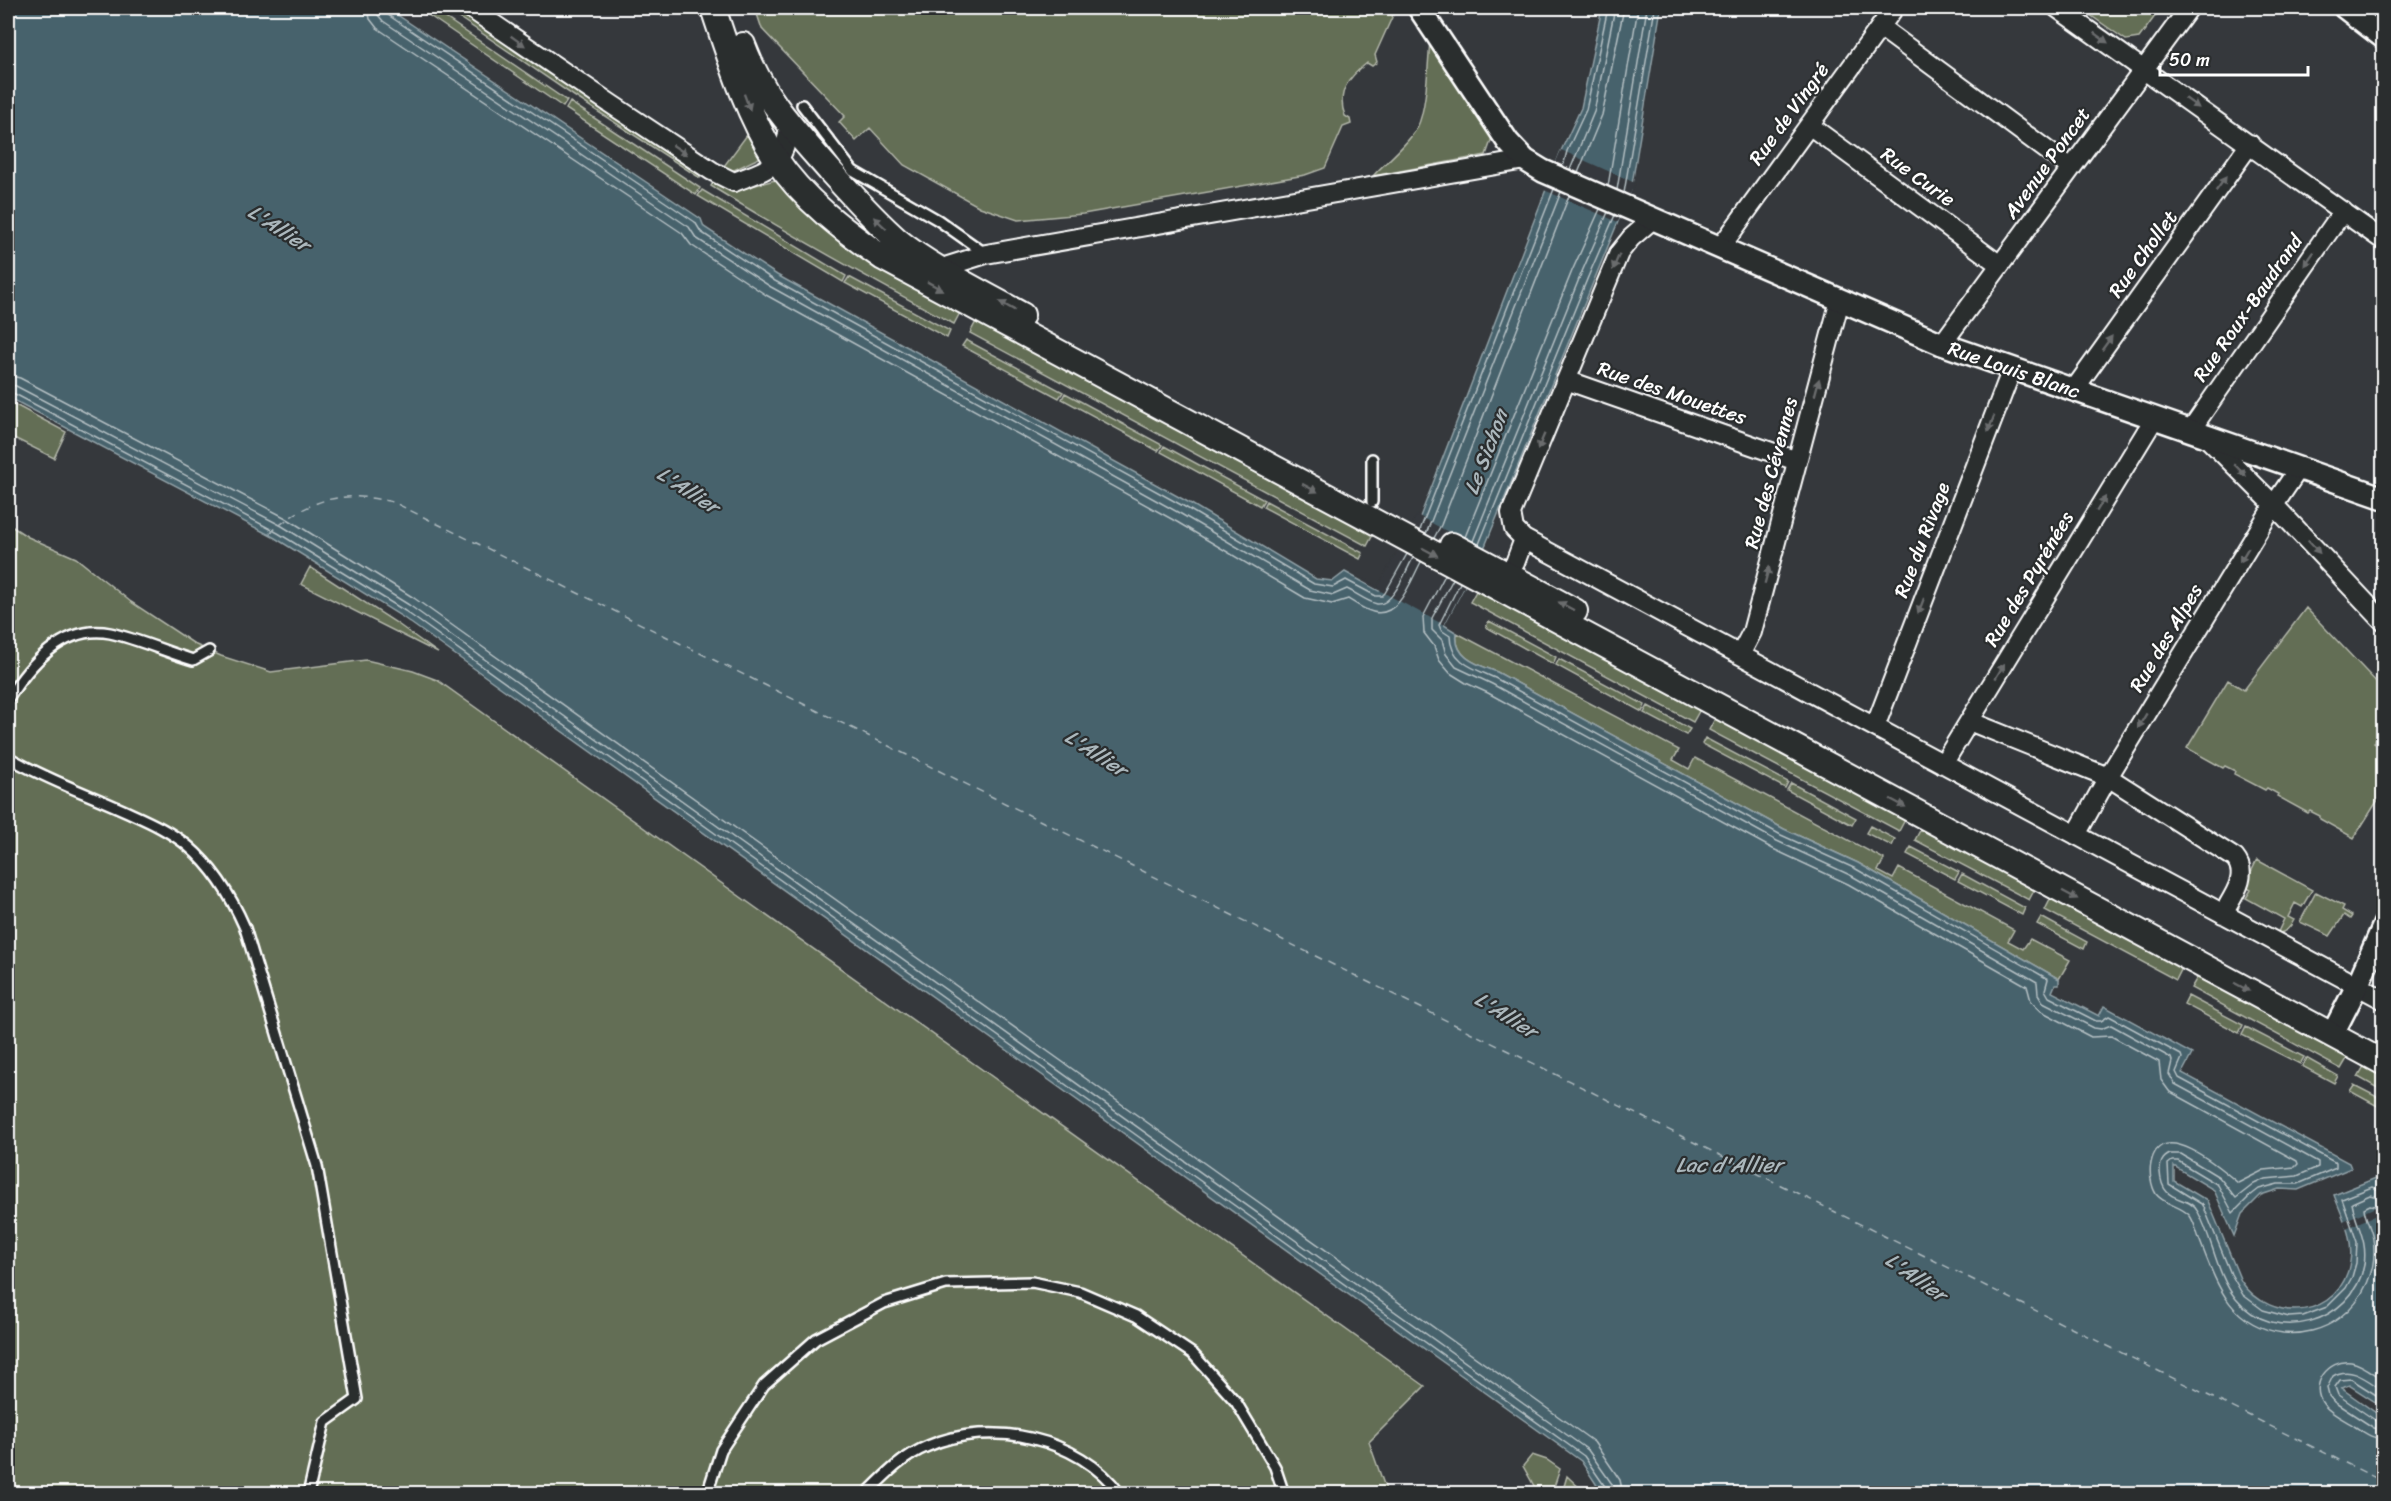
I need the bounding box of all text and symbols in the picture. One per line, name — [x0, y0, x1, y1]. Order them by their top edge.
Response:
one-way arrow — [2092, 32, 2108, 44]
one-way arrow — [510, 35, 526, 47]
scale bar — [2160, 39, 2308, 77]
text: 50 m — [2169, 44, 2210, 76]
street label: Rue de Vingré — [1739, 55, 1839, 173]
one-way arrow — [743, 93, 753, 111]
one-way arrow — [2183, 97, 2199, 109]
street label: Avenue Poncet — [1994, 99, 2100, 227]
street label: Rue Curie — [1873, 138, 1963, 216]
one-way arrow — [672, 144, 688, 155]
one-way arrow — [2214, 177, 2226, 192]
water label: L'Allier — [240, 193, 321, 264]
street label: Rue Chollet — [2099, 202, 2187, 305]
one-way arrow — [872, 216, 887, 230]
street label: Rue Roux-Baudrand — [2184, 225, 2313, 389]
one-way arrow — [2303, 251, 2315, 267]
one-way arrow — [1611, 254, 1620, 271]
one-way arrow — [927, 281, 944, 291]
one-way arrow — [998, 301, 1015, 311]
street label: Rue Louis Blanc — [1943, 331, 2085, 409]
one-way arrow — [2101, 335, 2112, 351]
street label: Rue des Mouettes — [1593, 351, 1752, 435]
one-way arrow — [1813, 377, 1822, 395]
street label: Rue des Cévennes — [1734, 393, 1808, 553]
water label: Le Sichon — [1452, 402, 1520, 500]
one-way arrow — [1986, 415, 1996, 433]
one-way arrow — [1536, 434, 1546, 452]
water label: L'Allier — [649, 455, 730, 526]
one-way arrow — [2232, 463, 2246, 477]
street label: Rue du Rivage — [1884, 477, 1960, 603]
one-way arrow — [1302, 483, 1319, 493]
one-way arrow — [2096, 495, 2106, 512]
street label: Rue des Pyrénées — [1975, 504, 2084, 654]
one-way arrow — [2307, 540, 2321, 555]
one-way arrow — [1422, 547, 1439, 557]
one-way arrow — [2238, 547, 2249, 563]
one-way arrow — [1763, 566, 1772, 584]
street label: Rue des Alpes — [2120, 576, 2213, 699]
one-way arrow — [1916, 597, 1926, 615]
one-way arrow — [1557, 601, 1574, 611]
one-way arrow — [1994, 663, 2005, 679]
one-way arrow — [2137, 713, 2148, 729]
water label: L'Allier — [1057, 718, 1138, 789]
one-way arrow — [1890, 798, 1907, 808]
one-way arrow — [2062, 890, 2079, 900]
water label: L'Allier — [1467, 981, 1548, 1051]
one-way arrow — [2234, 982, 2251, 992]
water label: Lac d'Allier — [1676, 1146, 1786, 1184]
water label: L'Allier — [1877, 1242, 1958, 1314]

